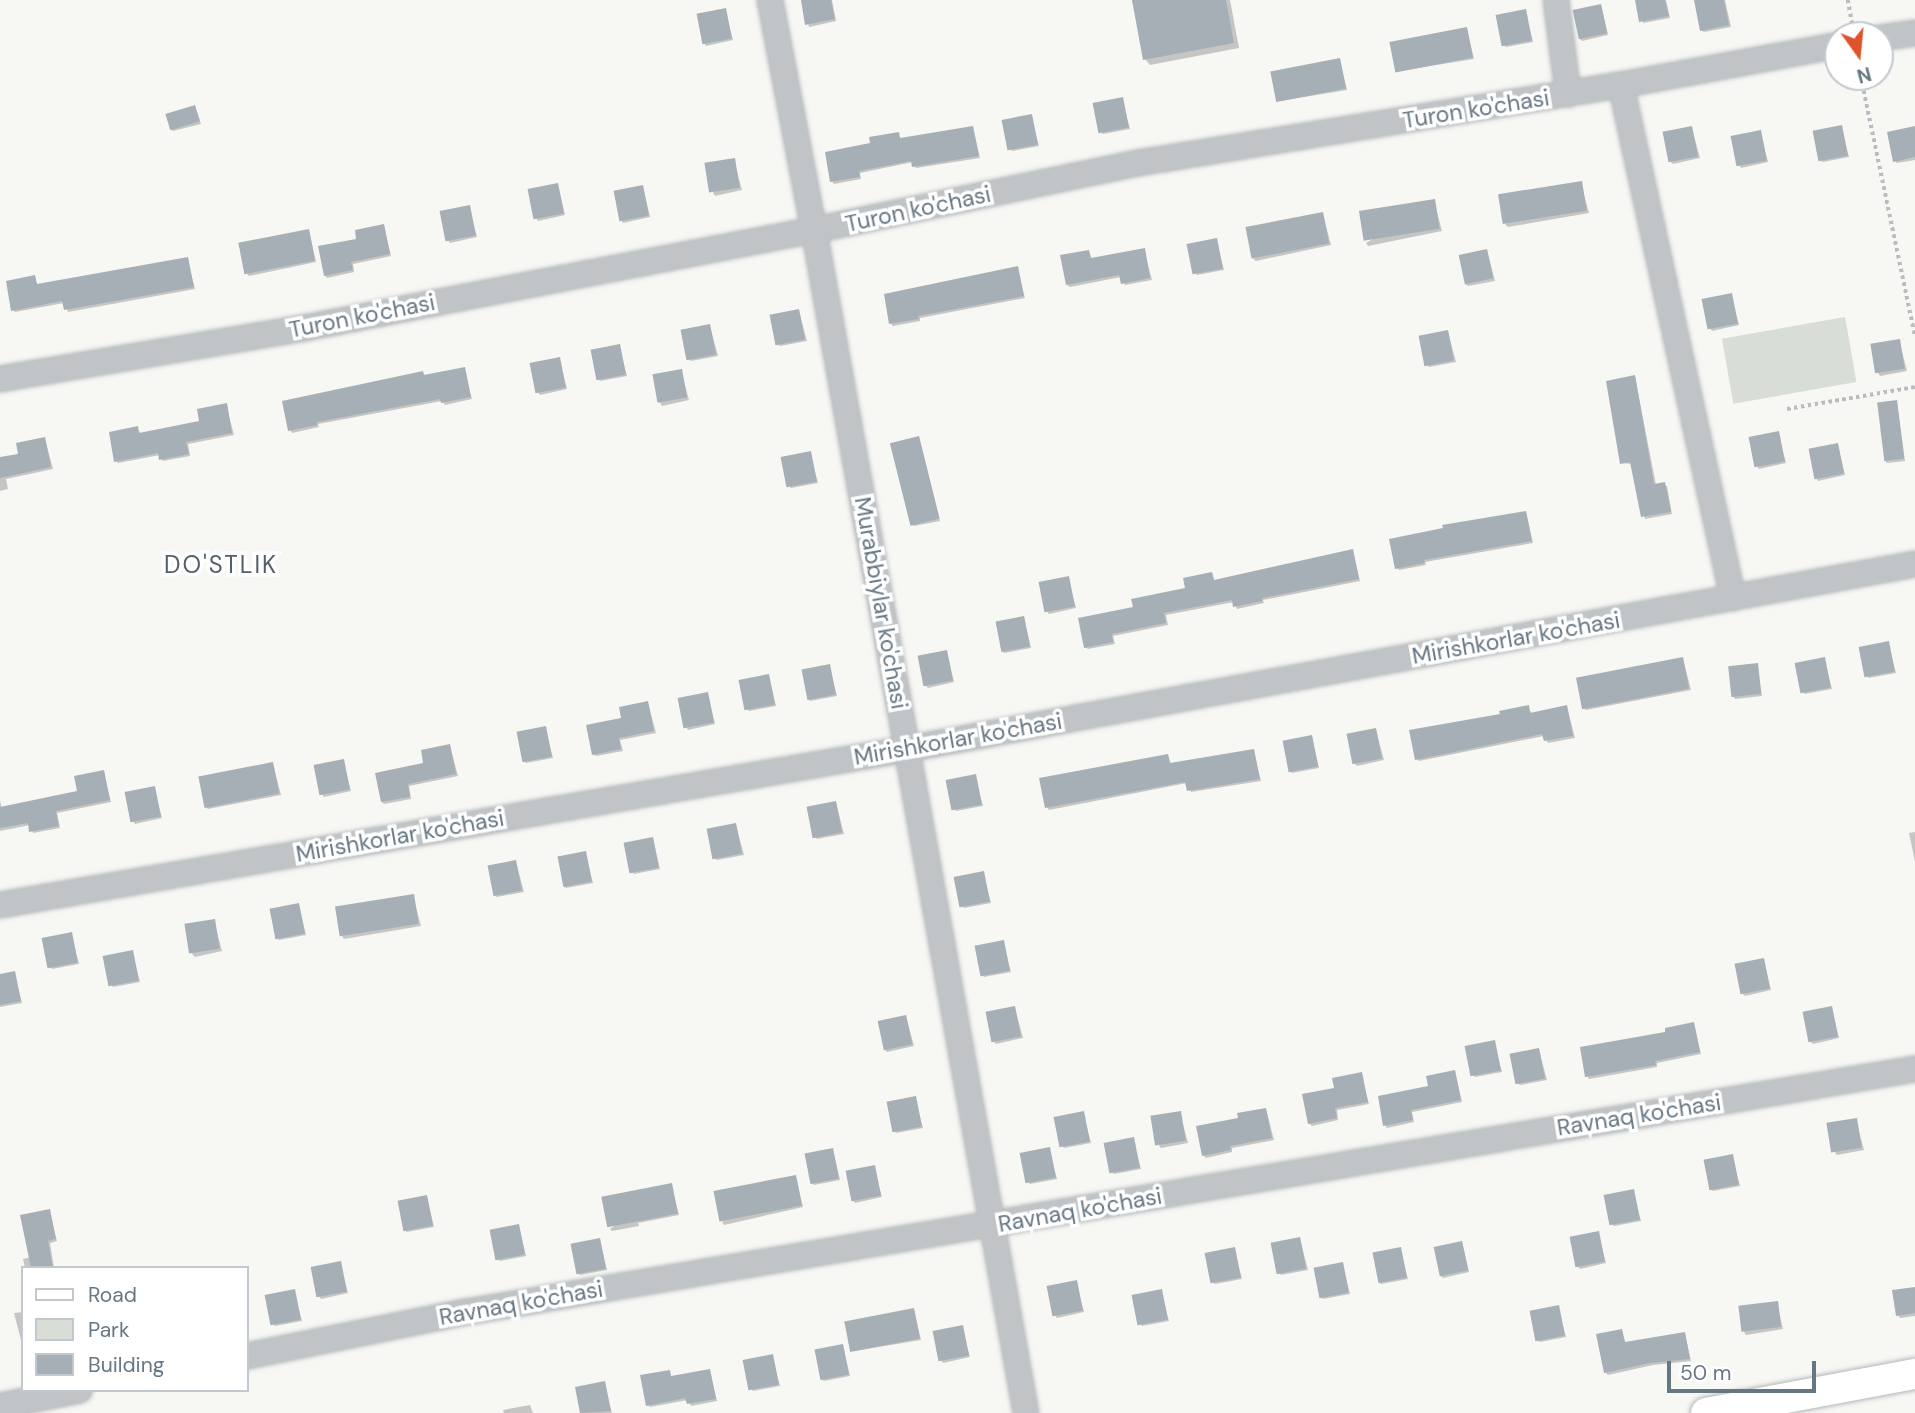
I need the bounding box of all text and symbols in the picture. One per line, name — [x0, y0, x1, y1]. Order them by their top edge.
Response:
north arrow — [1824, 21, 1894, 91]
text: N — [1854, 61, 1874, 89]
street label: Turon ko'chasi — [1401, 84, 1551, 134]
street label: Turon ko'chasi — [843, 180, 993, 238]
street label: Turon ko'chasi — [287, 288, 437, 344]
street label: Murabbiylar ko'chasi — [849, 495, 913, 711]
district label: DO'STLIK — [165, 551, 277, 579]
street label: Mirishkorlar ko'chasi — [1410, 606, 1622, 670]
street label: Mirishkorlar ko'chasi — [852, 707, 1064, 771]
street label: Mirishkorlar ko'chasi — [294, 804, 506, 868]
street label: Ravnaq ko'chasi — [1555, 1088, 1723, 1142]
street label: Ravnaq ko'chasi — [996, 1182, 1164, 1238]
legend — [21, 1266, 248, 1392]
street label: Ravnaq ko'chasi — [437, 1275, 605, 1331]
text: Road — [88, 1281, 137, 1309]
text: Park — [88, 1316, 129, 1344]
scale bar — [1670, 1346, 1819, 1390]
text: Building — [88, 1351, 164, 1379]
text: 50 m — [1680, 1359, 1731, 1387]

